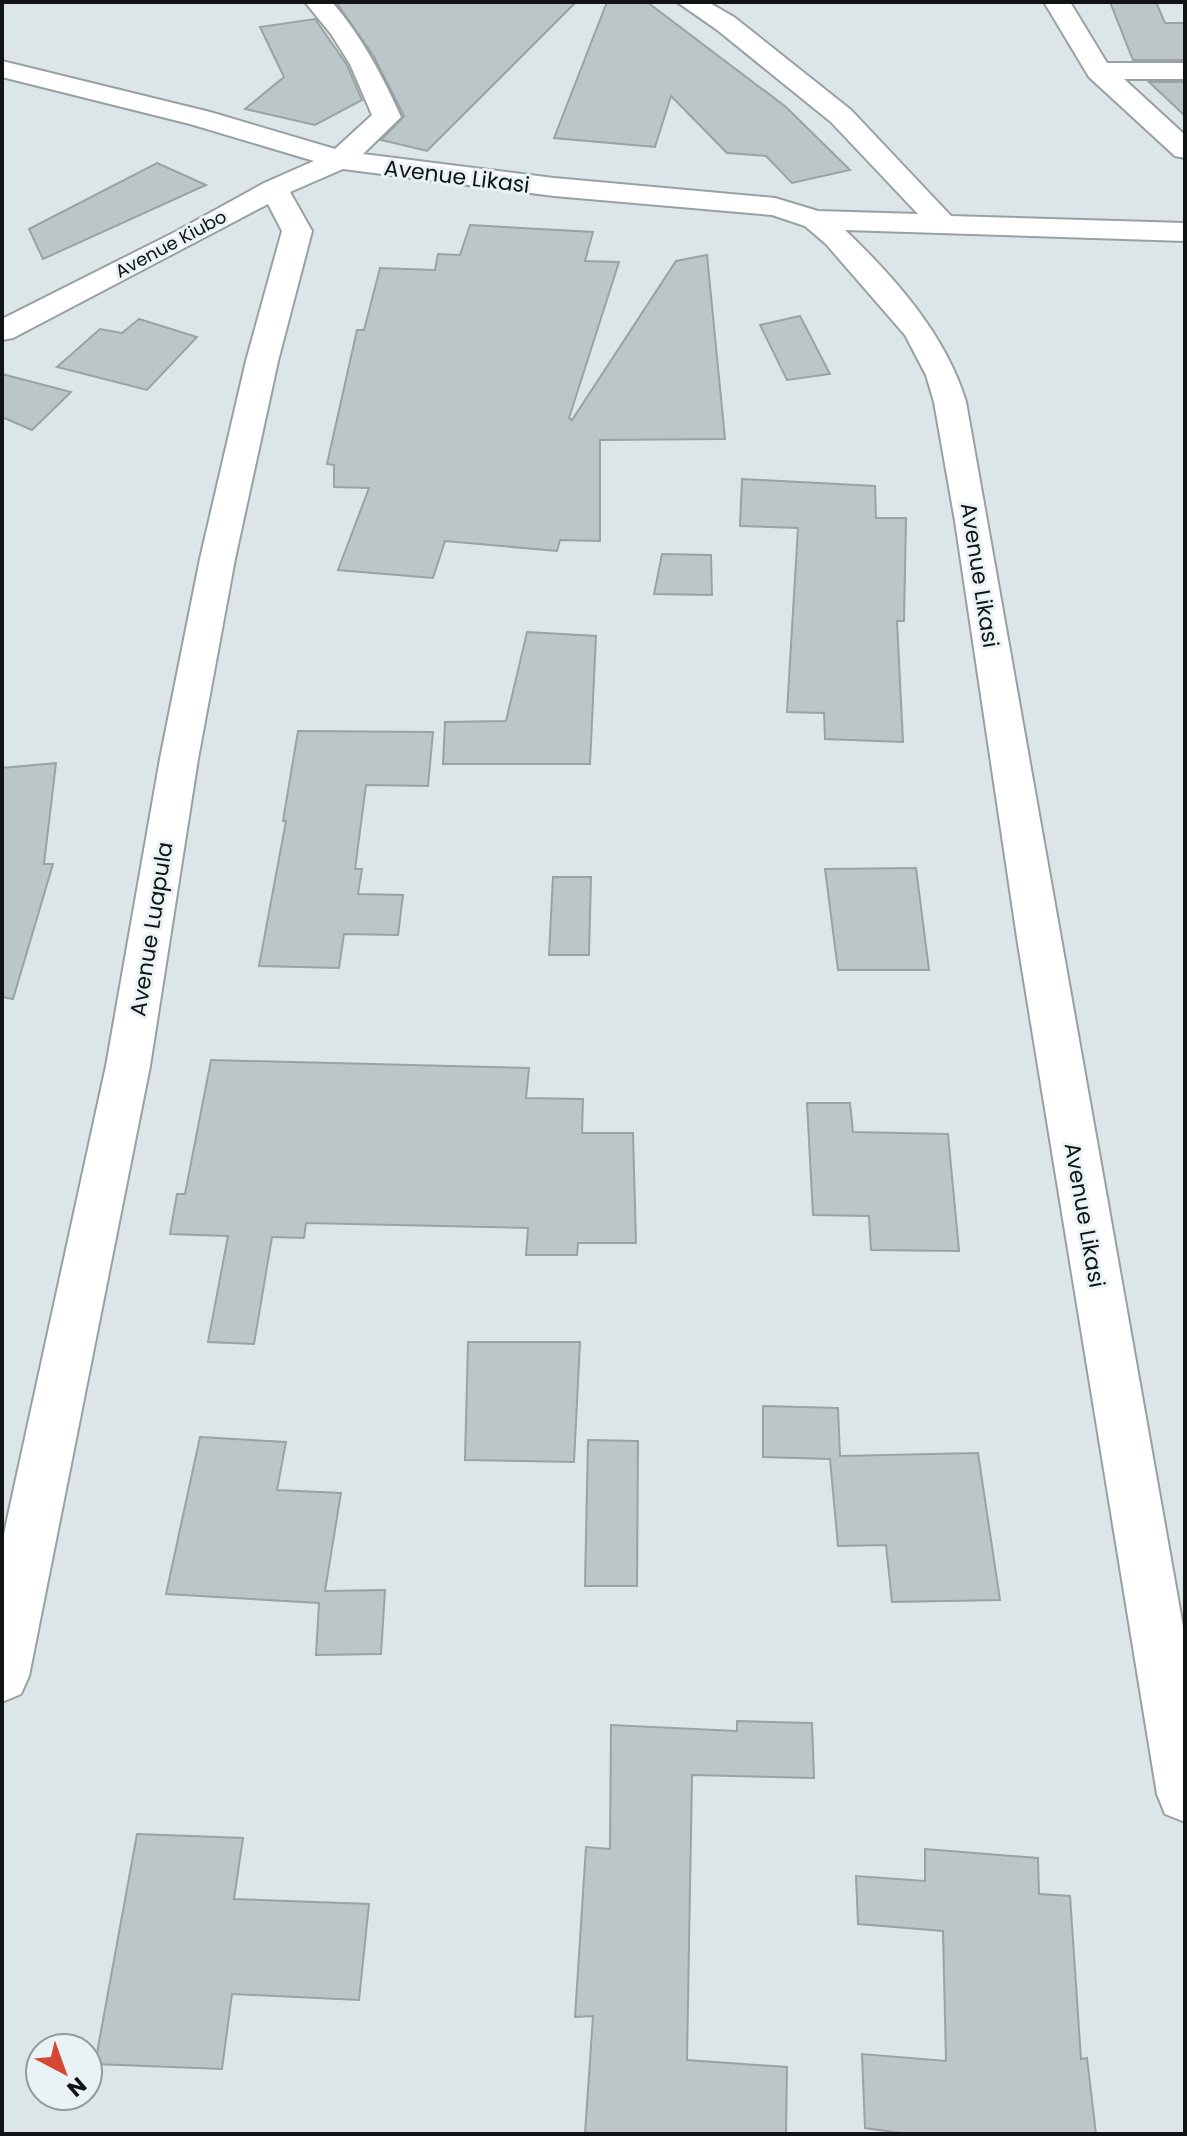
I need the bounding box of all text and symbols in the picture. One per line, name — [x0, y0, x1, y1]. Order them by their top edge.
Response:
street label: Avenue Likasi — [382, 152, 532, 201]
street label: Avenue Kiubo — [111, 204, 231, 283]
street label: Avenue Likasi — [953, 500, 1006, 650]
street label: Avenue Luapula — [122, 840, 181, 1019]
street label: Avenue Likasi — [1057, 1140, 1112, 1290]
north arrow — [24, 2032, 104, 2112]
text: N — [60, 2070, 93, 2104]

